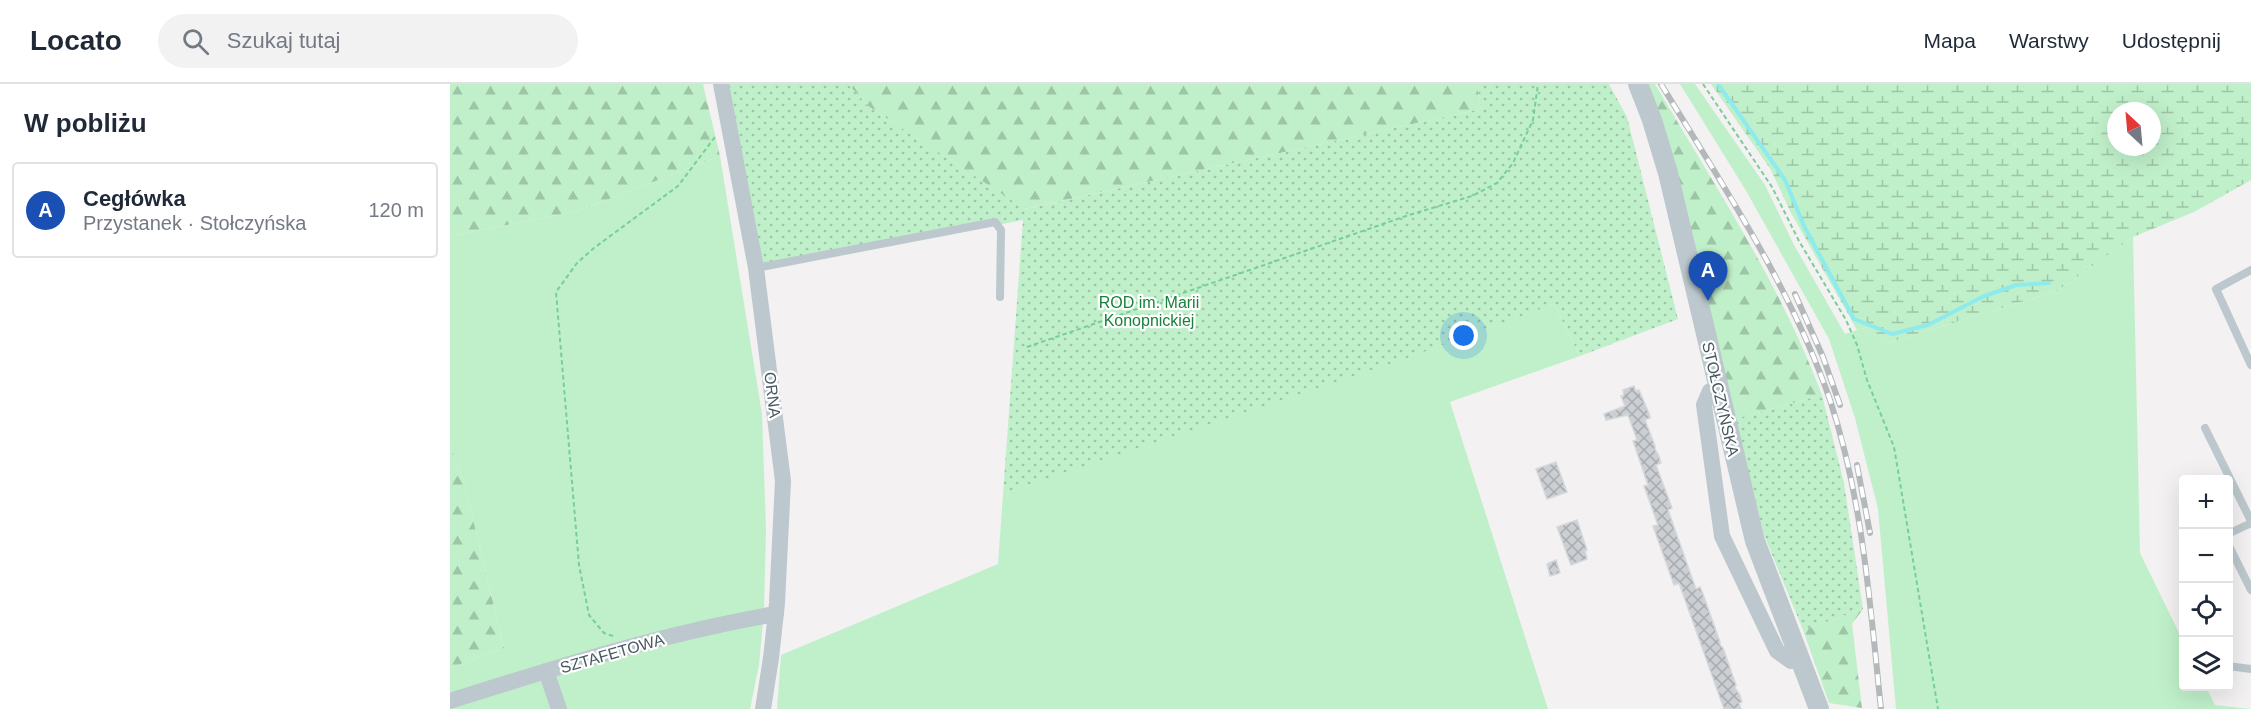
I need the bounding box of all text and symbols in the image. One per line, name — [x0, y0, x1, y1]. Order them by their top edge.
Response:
search box — [158, 14, 578, 68]
text: Locato — [30, 25, 122, 56]
icon: search — [179, 25, 212, 58]
text: Szukaj tutaj — [227, 28, 341, 53]
text: Mapa — [1924, 29, 1976, 52]
text: Warstwy — [2009, 29, 2089, 52]
text: Udostępnij — [2122, 29, 2221, 52]
north arrow — [2107, 102, 2161, 156]
text: W pobliżu — [24, 108, 147, 138]
text: Cegłówka — [83, 186, 186, 211]
text: A — [38, 199, 53, 221]
text: 120 m — [368, 199, 424, 221]
text: Przystanek · Stołczyńska — [83, 212, 306, 234]
pin: A — [1688, 252, 1728, 301]
park label: ROD im. Marii Konopnickiej — [1099, 294, 1199, 329]
your location — [1449, 321, 1478, 350]
street label: STOŁCZYŃSKA — [1699, 340, 1743, 458]
street label: ORNA — [761, 371, 784, 419]
map controls — [2179, 475, 2233, 691]
button: + — [2179, 475, 2233, 529]
button: − — [2179, 529, 2233, 583]
button: locate — [2179, 583, 2233, 637]
street label: SZTAFETOWA — [558, 630, 666, 676]
button: layers — [2179, 637, 2233, 691]

